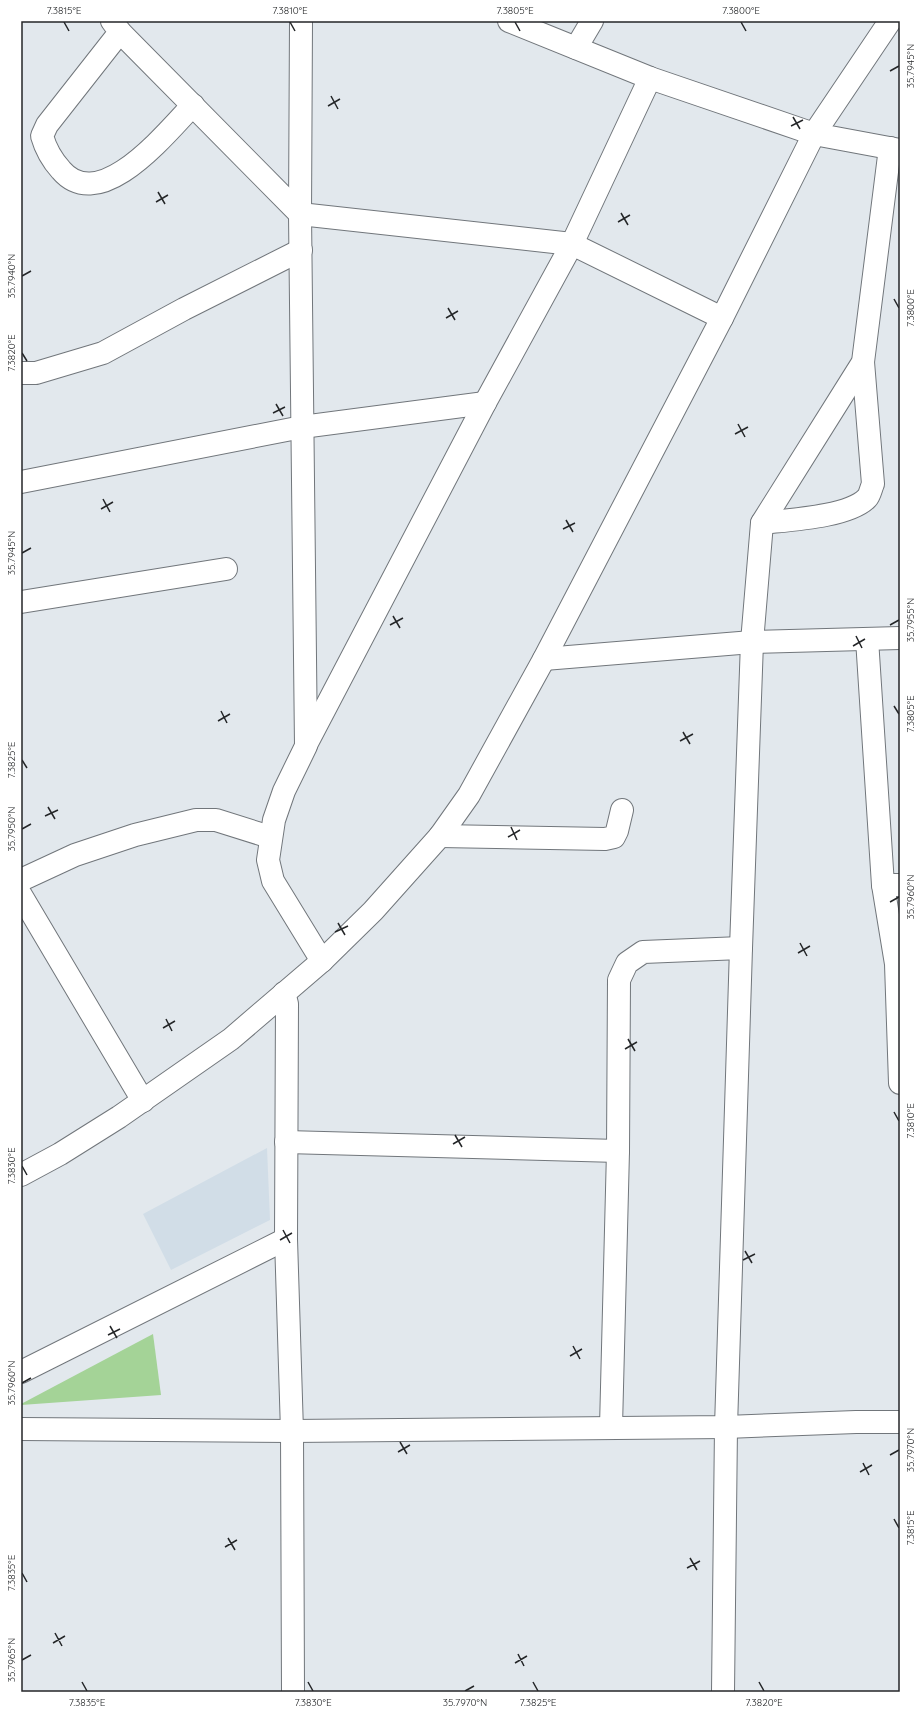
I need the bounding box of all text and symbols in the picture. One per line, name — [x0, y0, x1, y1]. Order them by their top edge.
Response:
text: 7.3815°E — [46, 4, 82, 17]
text: 7.3810°E — [272, 4, 308, 17]
text: 7.3805°E — [496, 4, 534, 17]
text: 7.3800°E — [722, 4, 760, 17]
text: 35.7945°N — [904, 44, 917, 88]
text: 35.7940°N — [5, 254, 18, 298]
text: 7.3800°E — [904, 289, 917, 327]
text: 7.3820°E — [5, 334, 18, 372]
text: 35.7945°N — [5, 531, 18, 575]
text: 35.7955°N — [904, 598, 917, 642]
text: 7.3805°E — [904, 695, 917, 733]
text: 7.3825°E — [5, 741, 18, 778]
text: 35.7950°N — [5, 807, 18, 851]
text: 35.7960°N — [904, 875, 917, 919]
text: 7.3810°E — [904, 1103, 917, 1139]
text: 7.3830°E — [5, 1147, 18, 1185]
text: 35.7960°N — [5, 1361, 18, 1405]
text: 35.7970°N — [904, 1428, 917, 1472]
text: 7.3815°E — [904, 1510, 917, 1546]
text: 7.3835°E — [5, 1554, 18, 1591]
text: 35.7965°N — [5, 1638, 18, 1682]
text: 7.3835°E — [69, 1696, 106, 1709]
text: 7.3830°E — [294, 1696, 332, 1709]
text: 35.7970°N — [443, 1696, 487, 1709]
text: 7.3825°E — [520, 1696, 557, 1709]
text: 7.3820°E — [745, 1696, 783, 1709]

